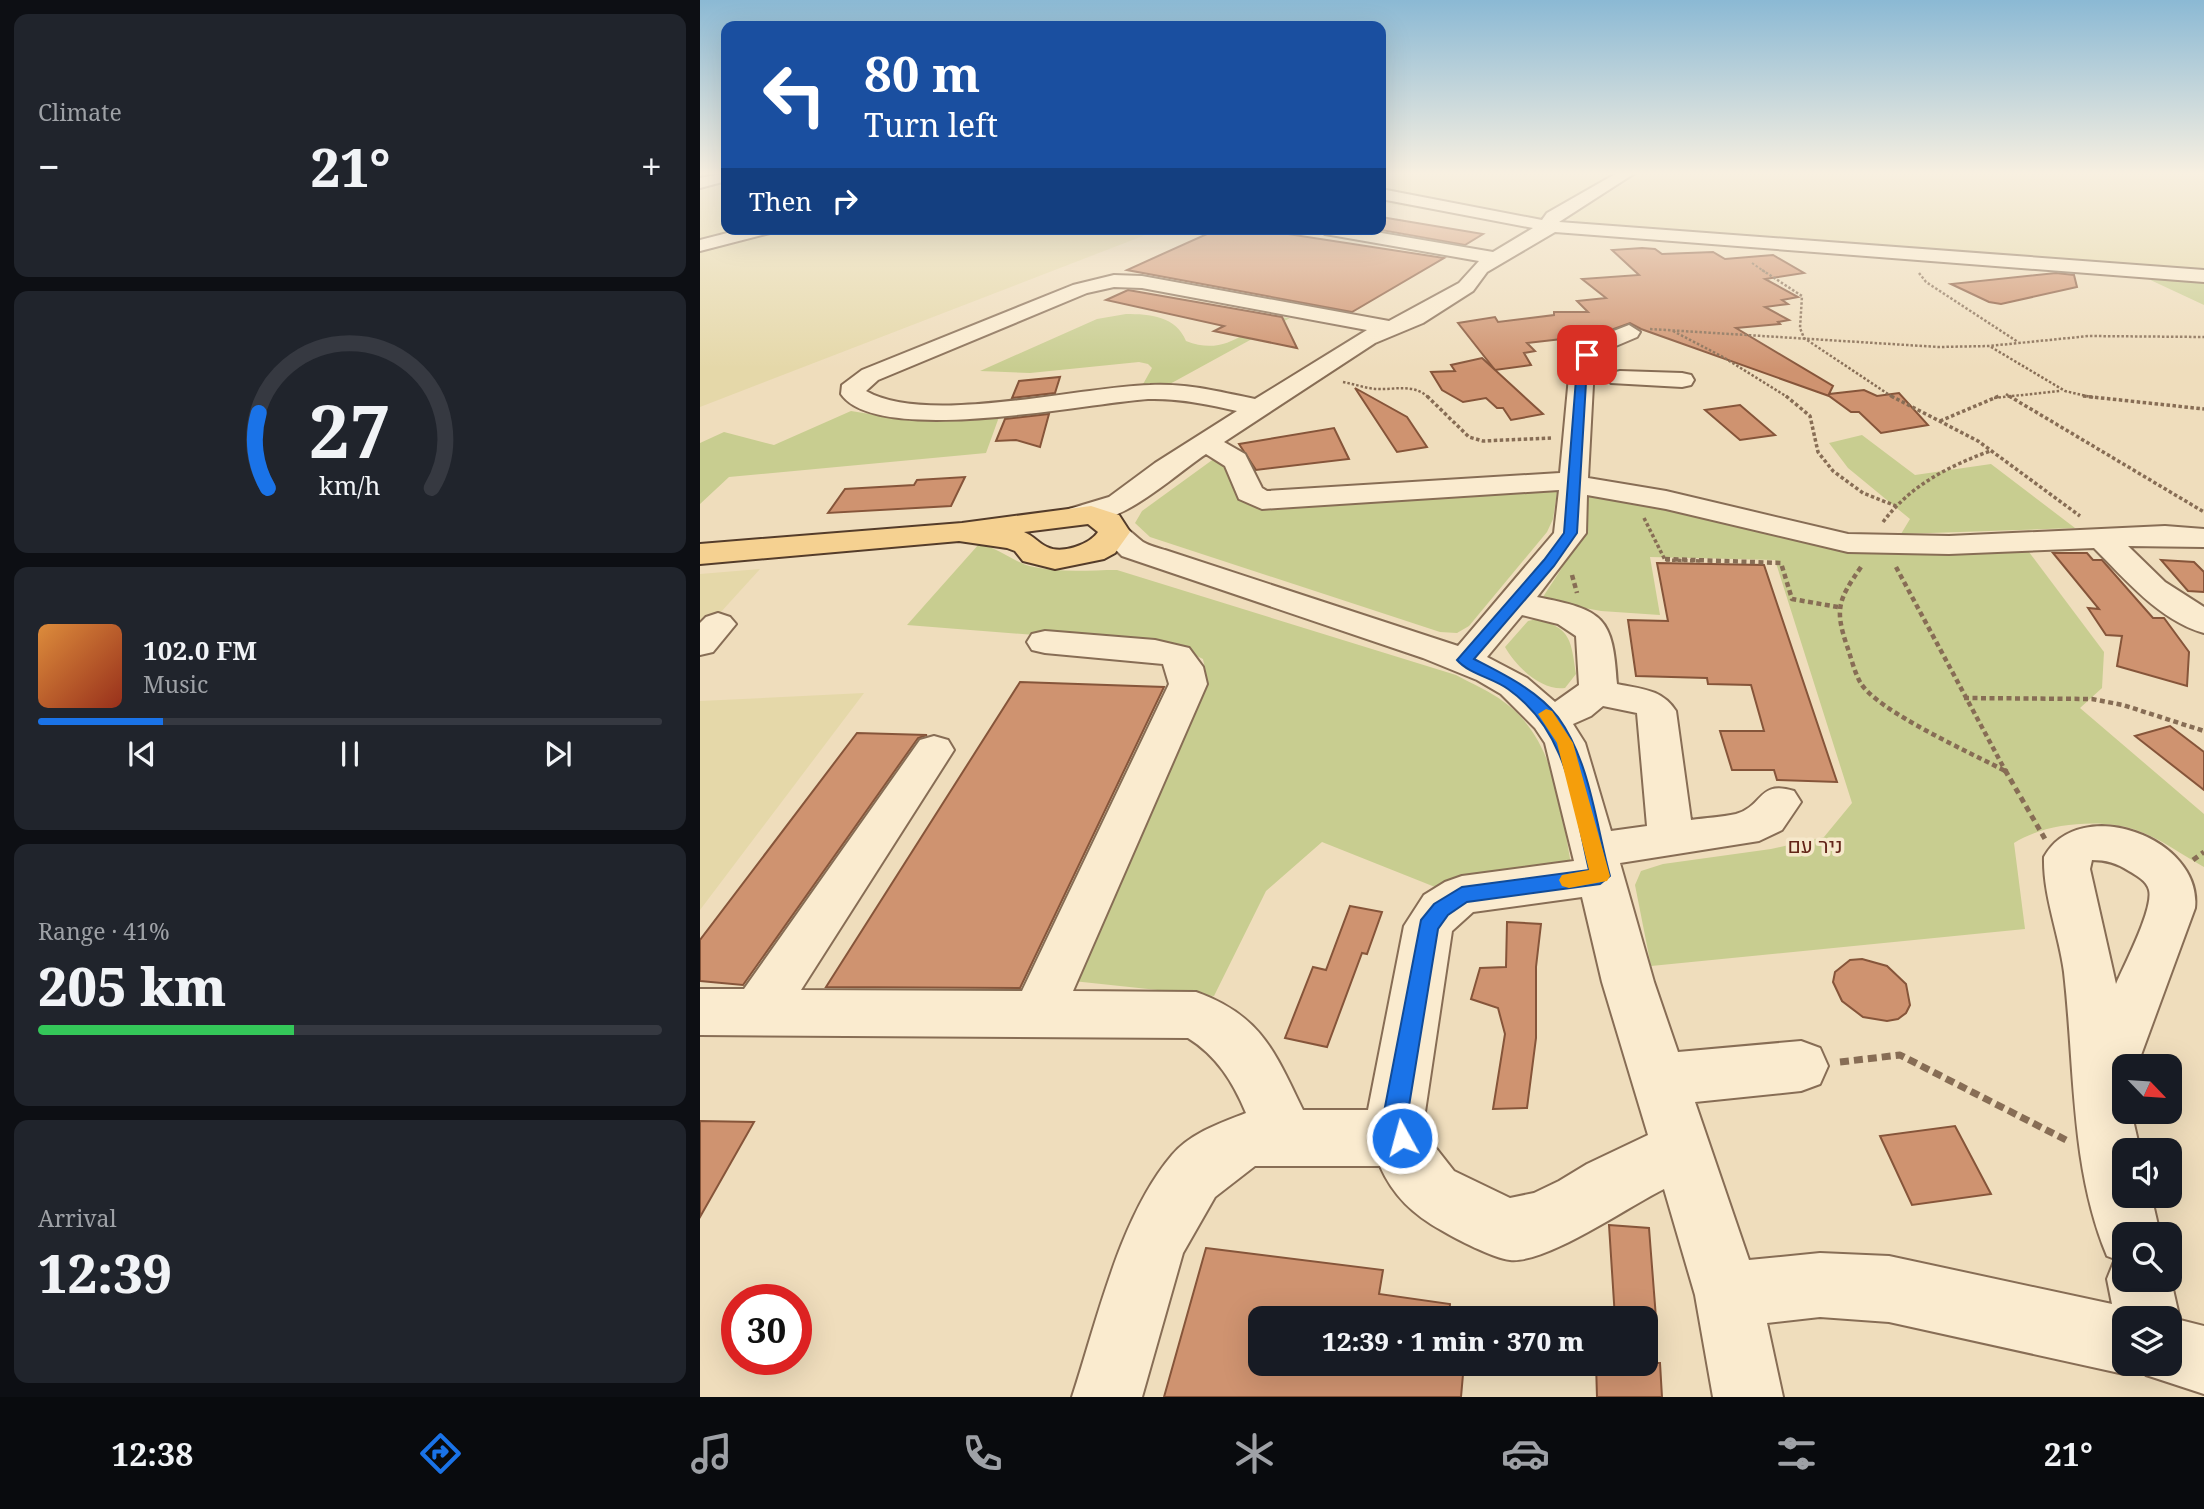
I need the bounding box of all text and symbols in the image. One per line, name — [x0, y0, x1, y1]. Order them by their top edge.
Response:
text: 80 m — [864, 40, 980, 106]
icon: left — [749, 49, 840, 140]
text: Climate — [38, 96, 122, 128]
text: Turn left — [864, 103, 998, 146]
text: 21° — [310, 131, 390, 202]
text: − — [38, 140, 60, 192]
text: + — [641, 140, 662, 192]
icon: right — [826, 182, 864, 220]
text: Then — [749, 183, 812, 219]
pin — [1557, 325, 1617, 385]
icon: arrive — [1568, 336, 1606, 374]
text: 27 — [309, 380, 391, 479]
text: km/h — [319, 468, 381, 502]
text: 102.0 FM — [143, 632, 257, 668]
text: Music — [143, 668, 208, 700]
icon: previous — [123, 735, 161, 773]
icon: pause — [331, 735, 369, 773]
icon: next — [539, 735, 577, 773]
district label: ניר עם — [1787, 831, 1843, 859]
text: Range · 41% — [38, 915, 170, 947]
text: 205 km — [38, 950, 226, 1021]
north arrow — [2112, 1054, 2182, 1124]
map controls — [2112, 1054, 2182, 1376]
position arrow — [1365, 1101, 1439, 1175]
button: sound — [2112, 1138, 2182, 1208]
text: Arrival — [38, 1202, 117, 1234]
button: search — [2112, 1222, 2182, 1292]
text: 12:39 — [38, 1237, 172, 1308]
speed limit sign: 30 — [721, 1284, 812, 1375]
button: layers — [2112, 1306, 2182, 1376]
text: 12:39 · 1 min · 370 m — [1322, 1323, 1584, 1359]
icon: directions — [416, 1429, 465, 1478]
icon: music — [687, 1429, 736, 1478]
icon: phone — [958, 1429, 1007, 1478]
icon: climate — [1230, 1429, 1279, 1478]
icon: car — [1501, 1429, 1550, 1478]
icon: filters — [1772, 1429, 1821, 1478]
text: 12:38 — [111, 1432, 193, 1475]
text: 21° — [2044, 1432, 2093, 1475]

